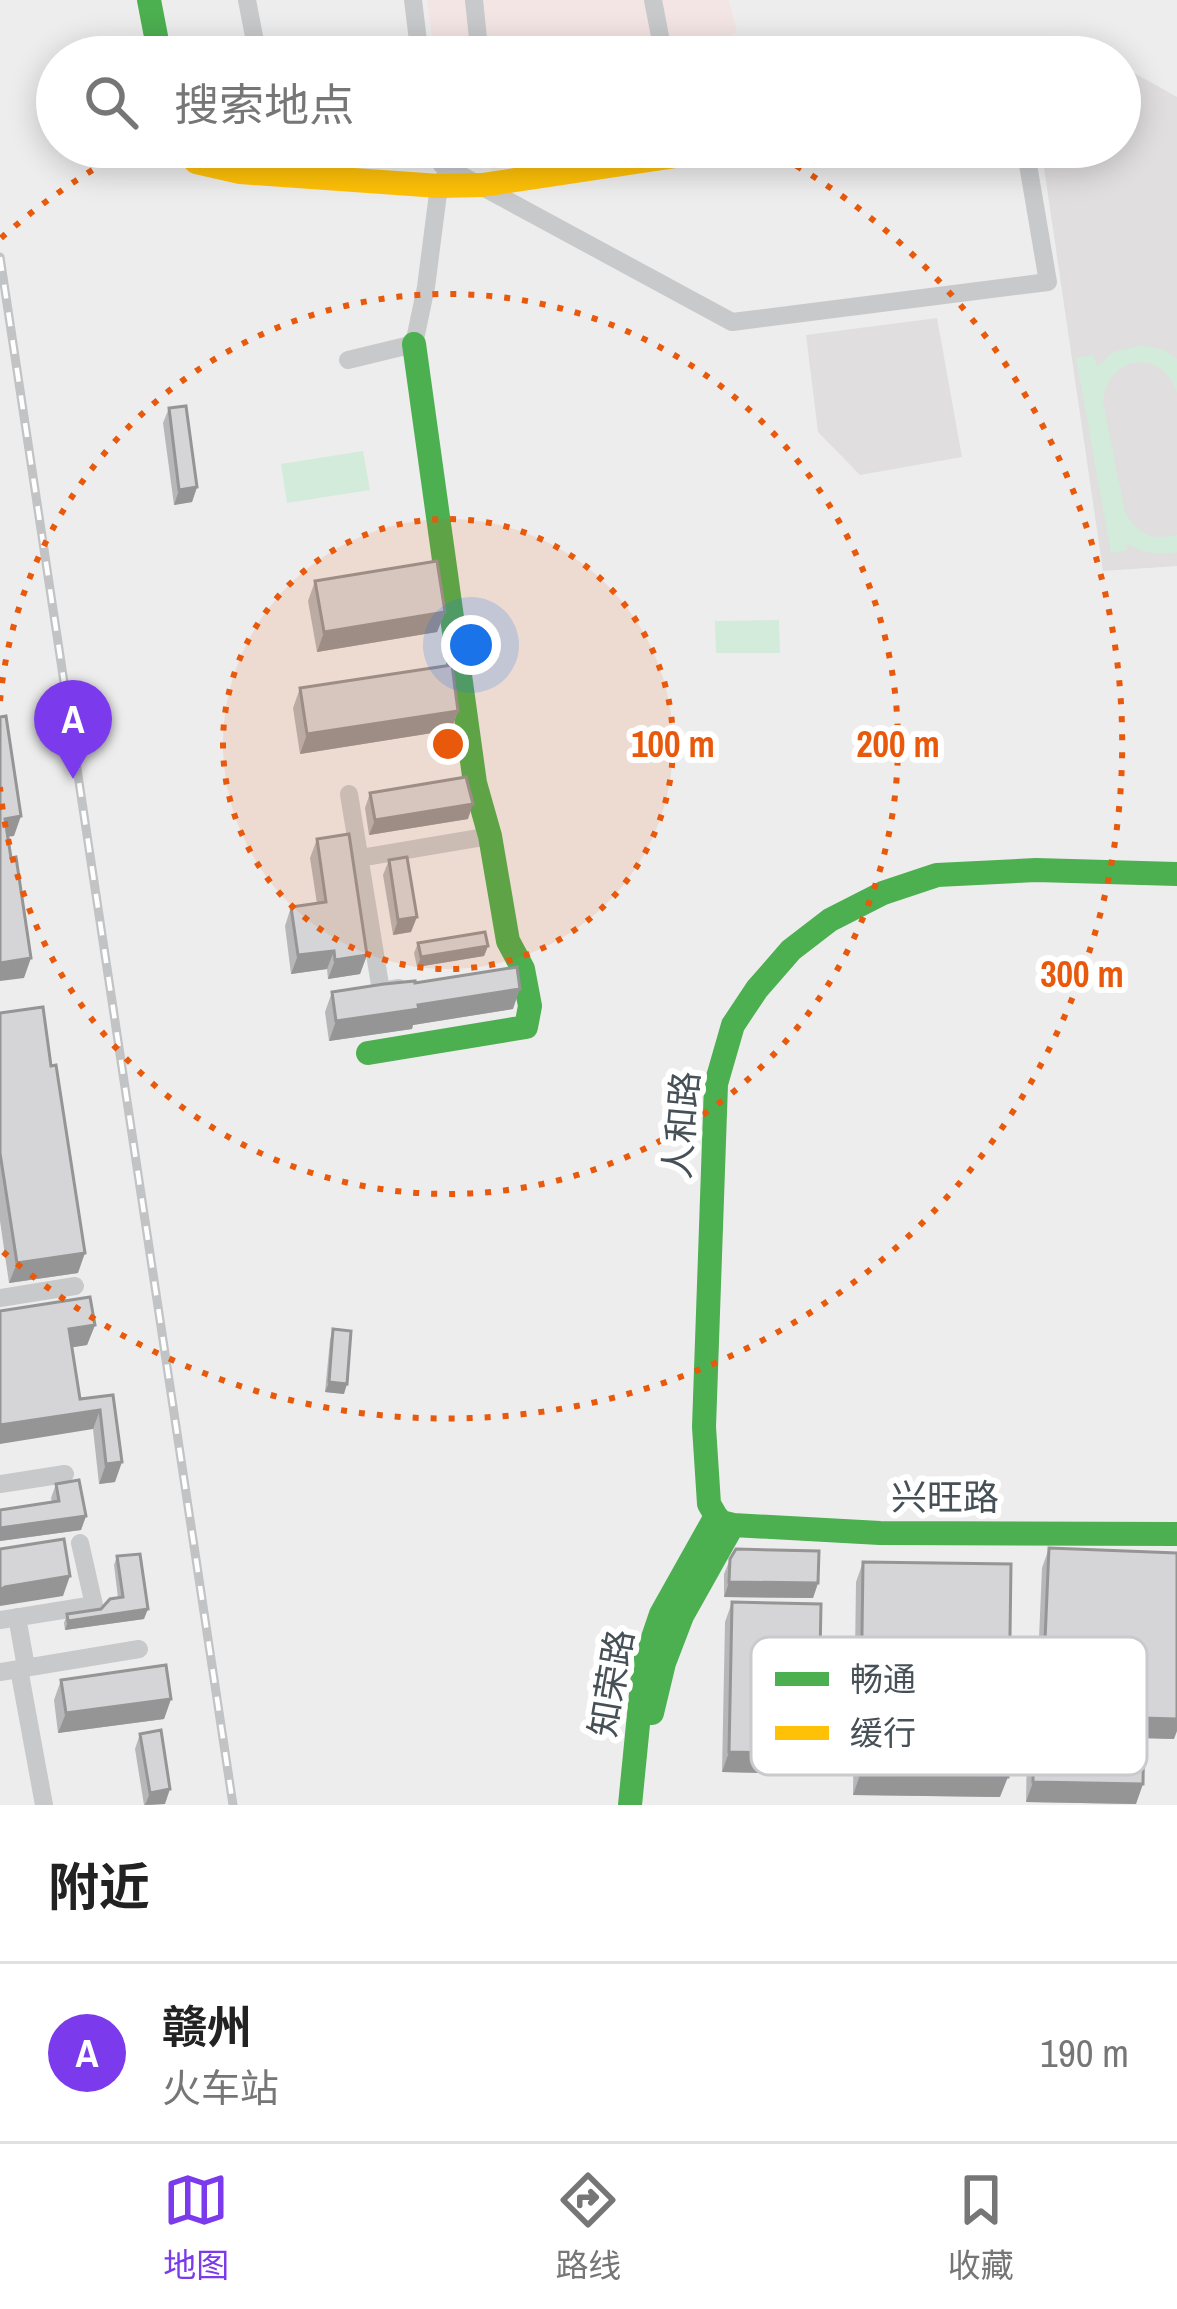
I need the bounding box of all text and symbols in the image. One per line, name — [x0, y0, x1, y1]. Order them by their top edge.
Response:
search box — [36, 36, 1141, 168]
icon: search — [78, 69, 144, 135]
text: 搜索地点 — [174, 74, 354, 135]
your location — [441, 615, 501, 675]
pin: A — [34, 680, 112, 779]
text: 100 m — [631, 720, 715, 768]
text: 200 m — [856, 720, 940, 768]
centre of rings — [427, 723, 469, 765]
text: 300 m — [1040, 950, 1124, 998]
street label: 人和路 — [652, 1069, 710, 1181]
street label: 兴旺路 — [891, 1473, 999, 1521]
street label: 知荣路 — [578, 1626, 644, 1740]
legend — [751, 1637, 1147, 1775]
text: 畅通 — [850, 1657, 916, 1701]
text: 缓行 — [850, 1711, 916, 1755]
text: 附近 — [48, 1852, 150, 1921]
text: 赣州 — [162, 1996, 252, 2057]
text: A — [75, 2027, 99, 2079]
text: 190 m — [1040, 2027, 1129, 2079]
text: 火车站 — [162, 2062, 279, 2114]
tab: 地图 — [163, 2167, 229, 2287]
tab: 路线 — [555, 2167, 621, 2287]
tab: 收藏 — [948, 2167, 1014, 2287]

